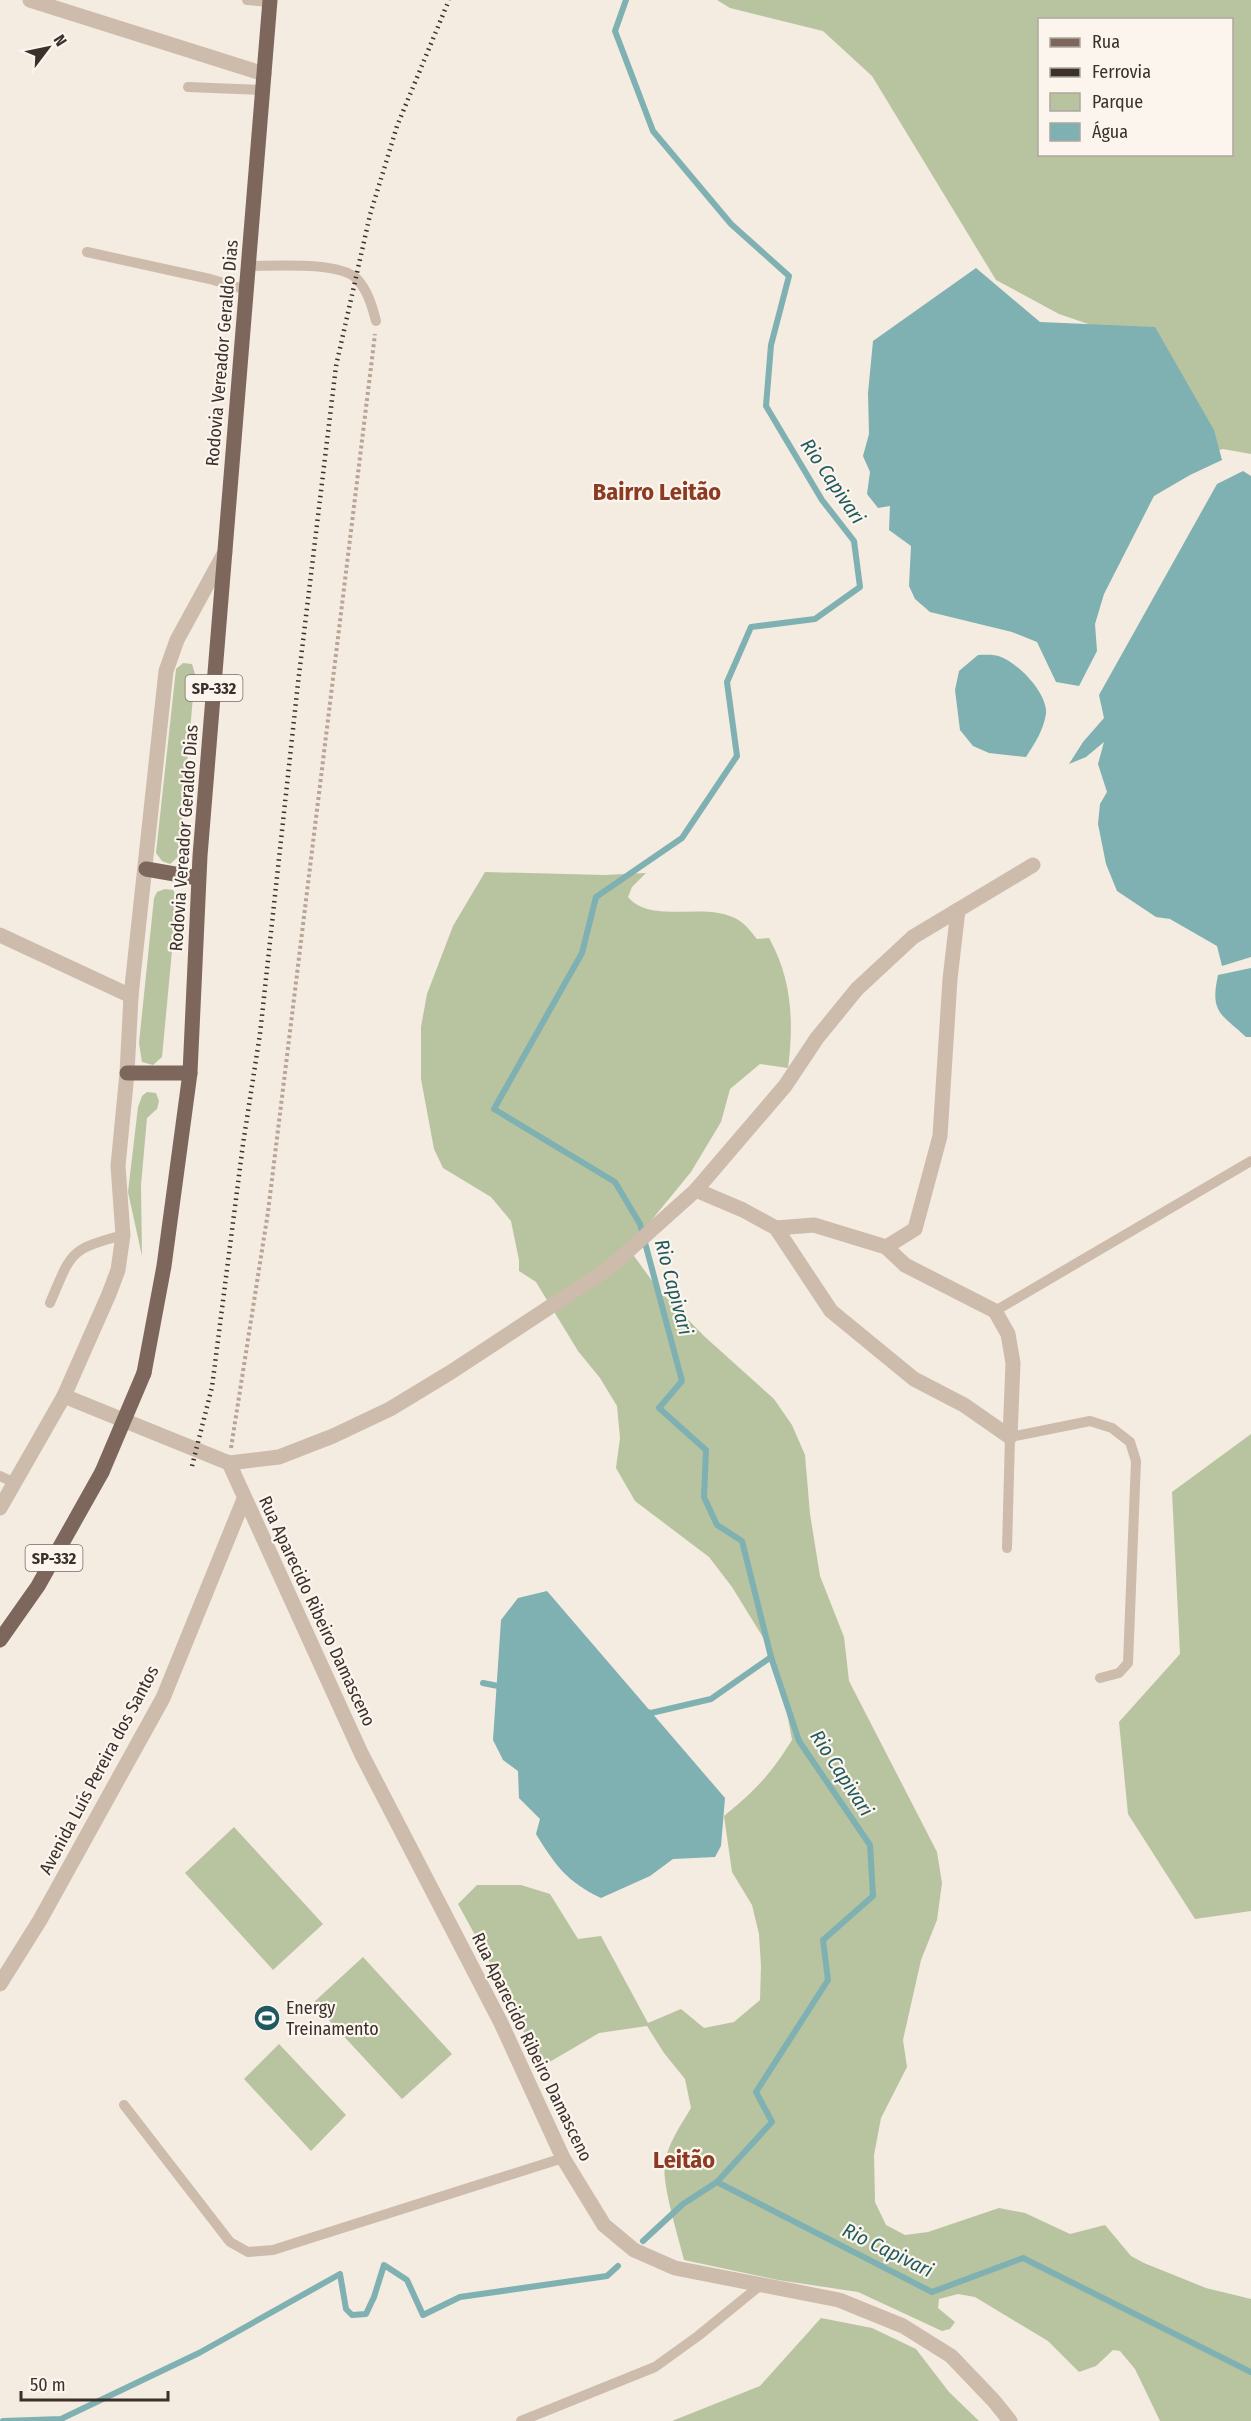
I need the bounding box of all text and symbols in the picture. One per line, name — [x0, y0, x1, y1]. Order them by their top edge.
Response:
north arrow — [18, 18, 78, 78]
legend — [1038, 18, 1233, 156]
text: N — [50, 31, 71, 49]
text: Rua — [1092, 31, 1120, 53]
text: Ferrovia — [1092, 61, 1151, 83]
text: Parque — [1092, 91, 1143, 113]
text: Água — [1092, 120, 1128, 143]
street label: Rodovia Vereador Geraldo Dias — [201, 239, 243, 467]
water label: Rio Capivari — [796, 434, 870, 528]
district label: Bairro Leitão — [593, 478, 721, 506]
road number: SP-332 — [186, 675, 242, 701]
street label: Rodovia Vereador Geraldo Dias — [165, 724, 203, 952]
water label: Rio Capivari — [650, 1237, 698, 1337]
street label: Rua Aparecido Ribeiro Damasceno — [254, 1492, 380, 1730]
road number: SP-332 — [26, 1545, 82, 1571]
street label: Avenida Luís Pereira dos Santos — [35, 1662, 164, 1878]
water label: Rio Capivari — [805, 1725, 879, 1821]
street label: Rua Aparecido Ribeiro Damasceno — [467, 1929, 597, 2165]
place label: Energy Treinamento — [286, 1997, 379, 2040]
sports icon: Energy Treinamento — [252, 2003, 282, 2033]
district label: Leitão — [653, 2146, 715, 2174]
water label: Rio Capivari — [839, 2218, 937, 2282]
scale bar — [21, 2364, 168, 2402]
text: 50 m — [30, 2374, 66, 2396]

